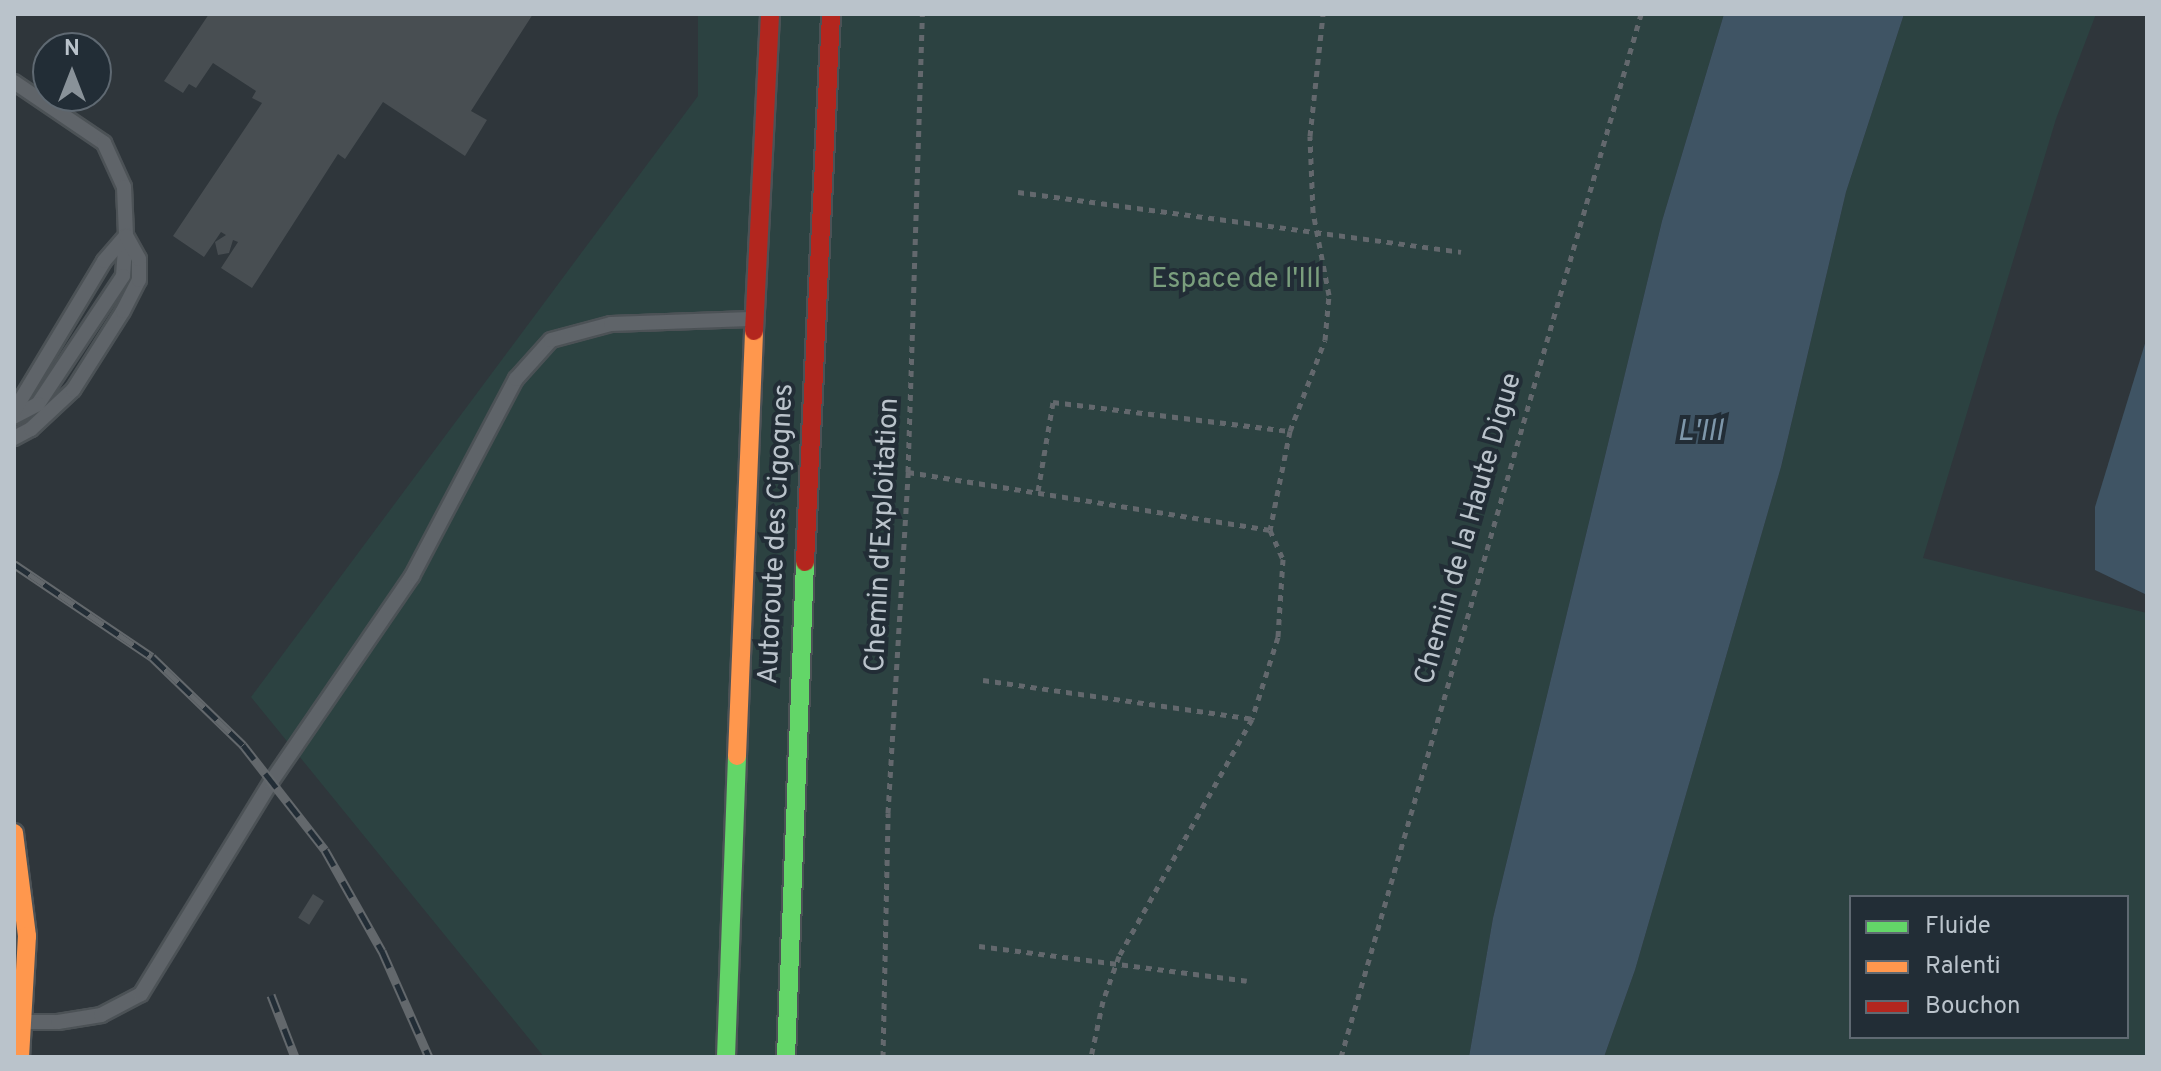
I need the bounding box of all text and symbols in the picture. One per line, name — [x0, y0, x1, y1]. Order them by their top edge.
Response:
north arrow — [32, 32, 112, 112]
text: N — [64, 36, 80, 63]
park label: Espace de l'Ill — [1151, 263, 1321, 297]
street label: Chemin de la Haute Digue — [1408, 369, 1530, 689]
street label: Autoroute des Cigognes — [752, 383, 802, 685]
street label: Chemin d'Exploitation — [859, 397, 907, 673]
water label: L'Ill — [1677, 415, 1723, 451]
legend — [1849, 895, 2129, 1039]
text: Fluide — [1925, 912, 1991, 942]
text: Ralenti — [1925, 952, 2001, 982]
text: Bouchon — [1925, 992, 2020, 1022]

